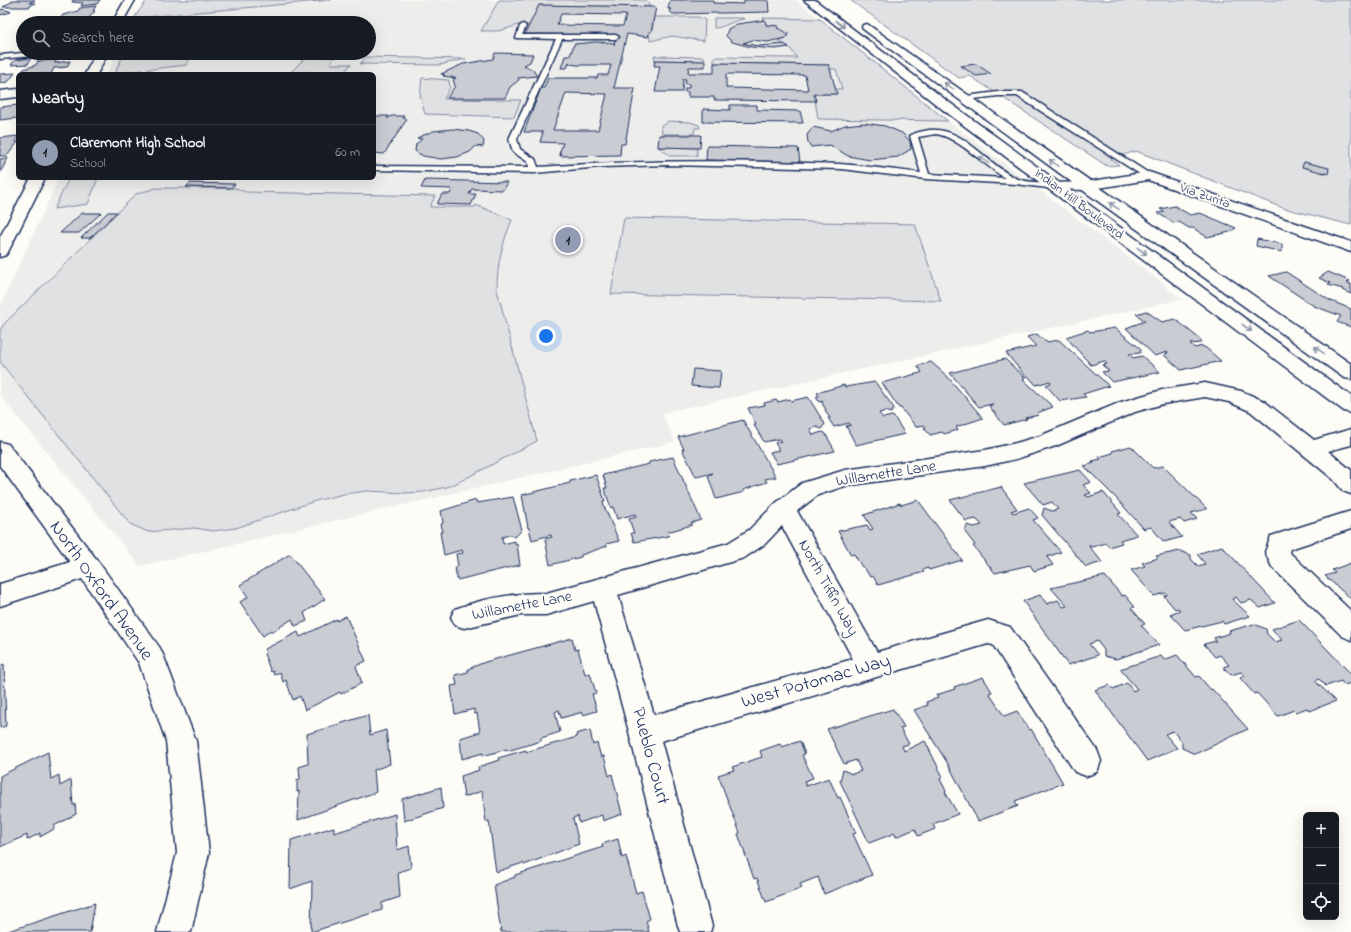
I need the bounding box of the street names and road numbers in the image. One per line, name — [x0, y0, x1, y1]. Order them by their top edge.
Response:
street label: Indian Hill Boulevard — [1030, 164, 1128, 244]
street label: Via Zurita — [1176, 178, 1233, 213]
street label: Willamette Lane — [834, 454, 939, 494]
street label: North Oxford Avenue — [42, 515, 160, 667]
street label: North Tiffin Way — [792, 535, 865, 641]
street label: Willamette Lane — [470, 584, 575, 627]
street label: West Potomac Way — [738, 648, 894, 717]
street label: Pueblo Court — [624, 704, 676, 808]

